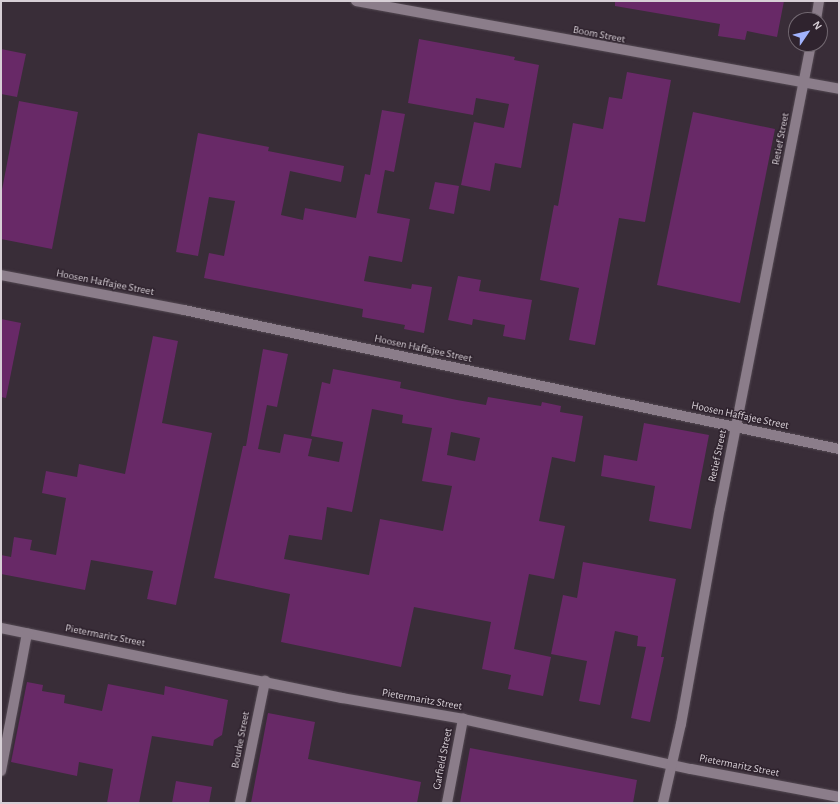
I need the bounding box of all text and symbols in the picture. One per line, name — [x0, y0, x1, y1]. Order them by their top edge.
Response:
north arrow — [788, 12, 828, 52]
text: N — [811, 19, 824, 32]
street label: Boom Street — [572, 23, 626, 47]
street label: Retief Street — [769, 112, 793, 166]
street label: Hoosen Haffajee Street — [55, 267, 155, 299]
street label: Hoosen Haffajee Street — [373, 332, 473, 366]
street label: Hoosen Haffajee Street — [690, 399, 790, 433]
street label: Retief Street — [706, 429, 730, 483]
street label: Pietermaritz Street — [64, 622, 146, 650]
street label: Pietermaritz Street — [381, 686, 463, 714]
street label: Bourke Street — [229, 710, 253, 770]
street label: Garfield Street — [431, 727, 455, 791]
street label: Pietermaritz Street — [698, 752, 780, 780]

